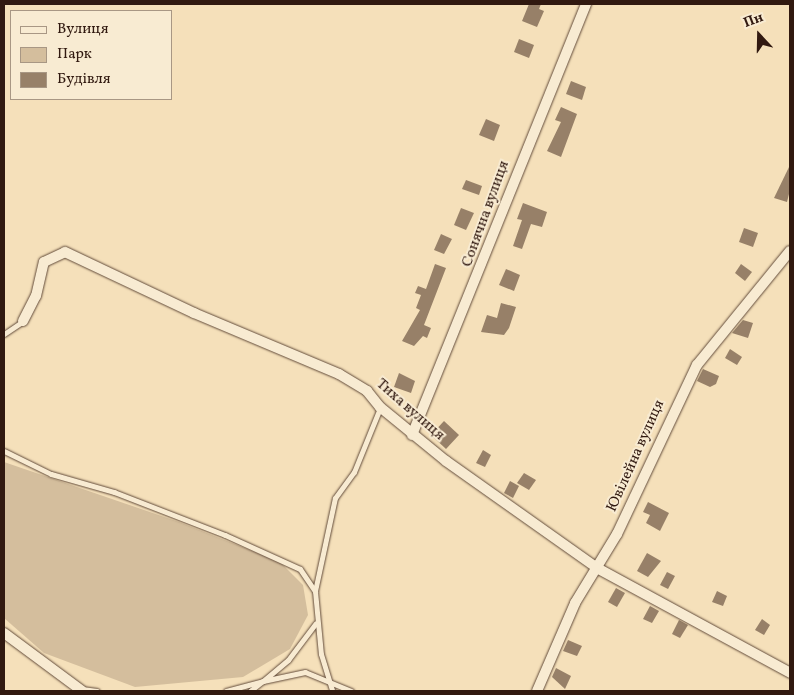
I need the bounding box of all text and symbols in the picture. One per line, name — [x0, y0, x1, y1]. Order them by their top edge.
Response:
text: Пн — [741, 8, 766, 33]
legend — [10, 10, 172, 100]
north arrow — [734, 10, 784, 60]
text: Вулиця — [57, 19, 108, 40]
text: Парк — [57, 44, 92, 65]
text: Будівля — [57, 69, 111, 90]
street label: Сонячна вулиця — [458, 159, 514, 269]
street label: Тиха вулиця — [372, 375, 448, 445]
street label: Ювілейна вулиця — [603, 397, 669, 515]

